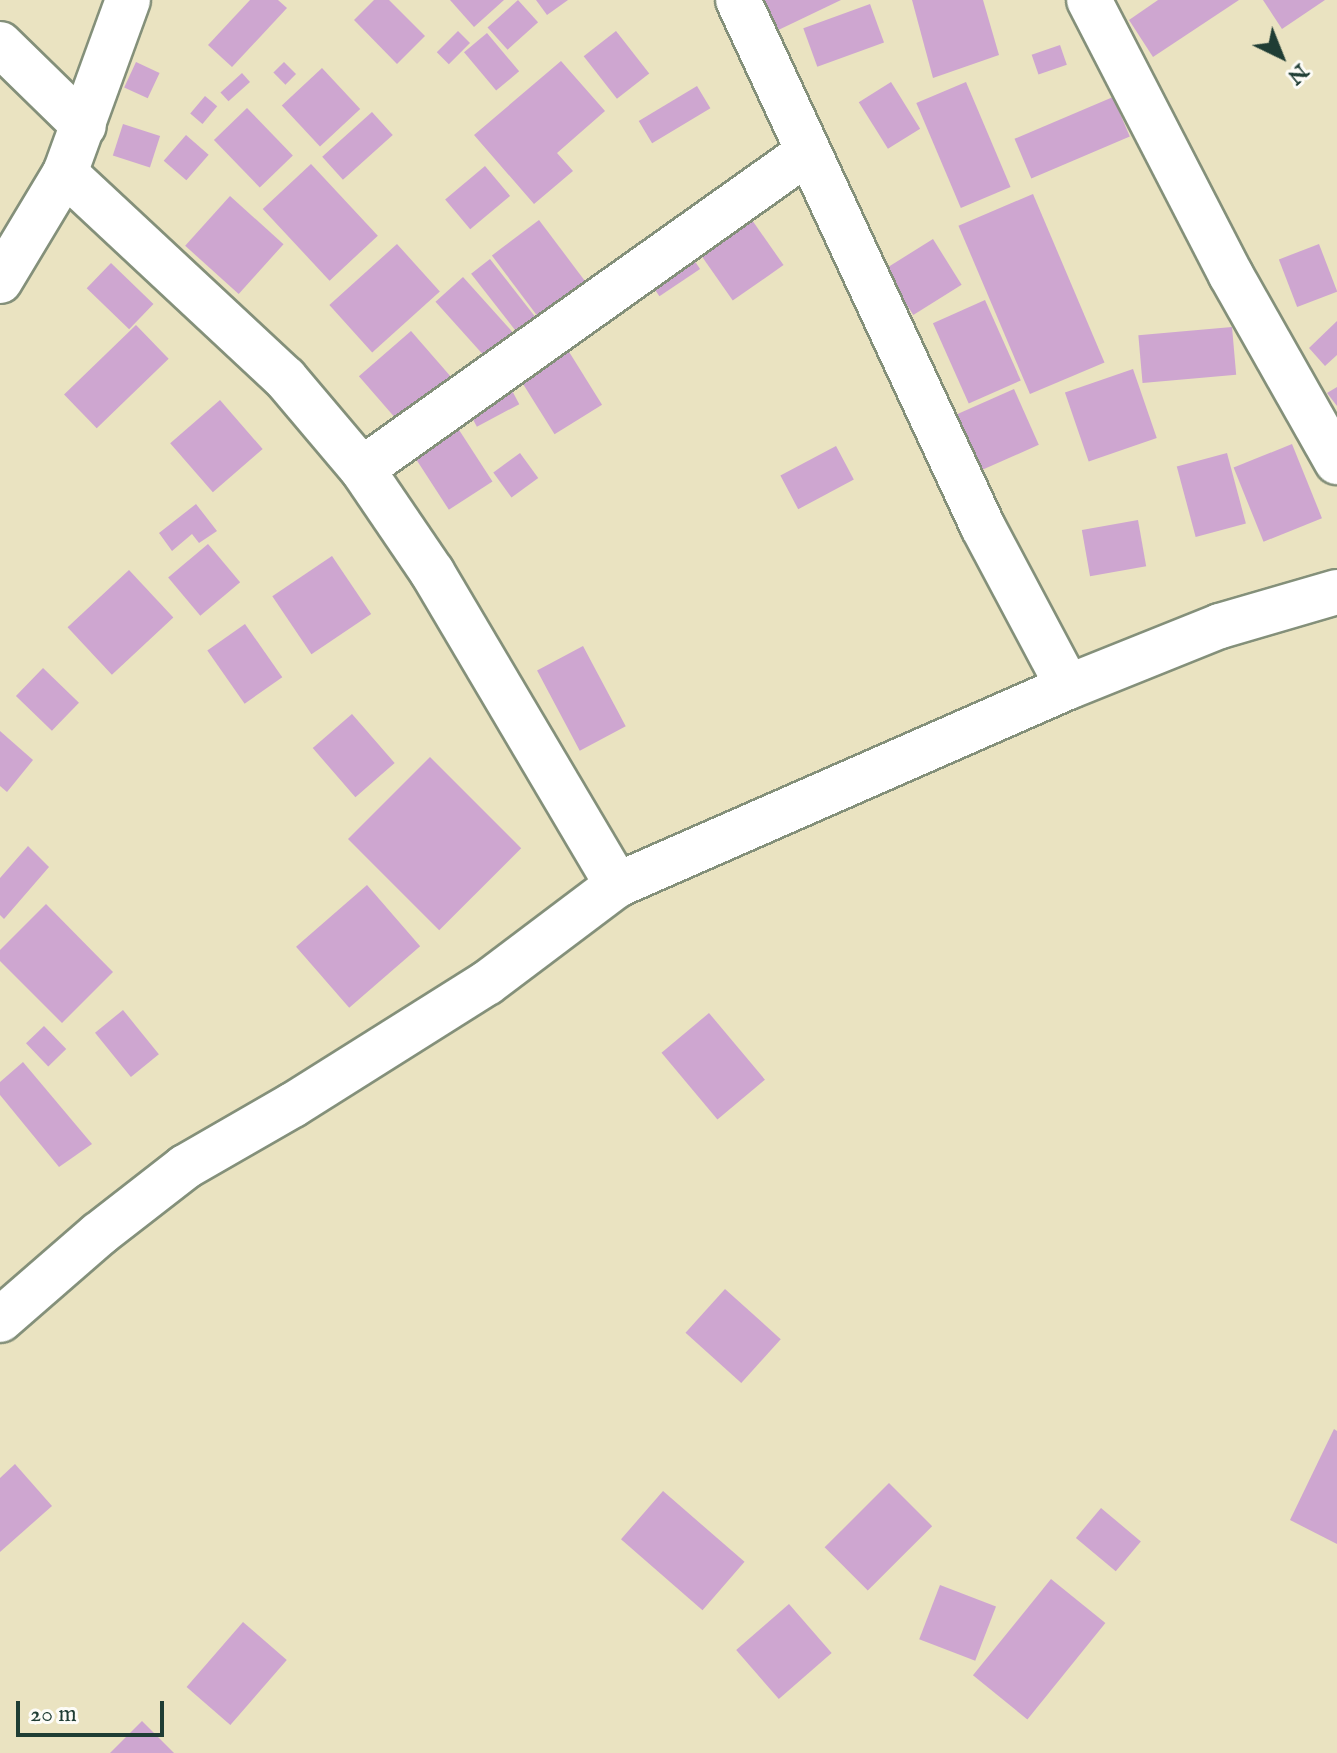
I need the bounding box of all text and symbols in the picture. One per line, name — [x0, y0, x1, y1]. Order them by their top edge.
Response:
north arrow — [1241, 16, 1321, 96]
text: N — [1281, 57, 1314, 90]
scale bar — [20, 1685, 168, 1735]
text: 20 m — [30, 1699, 77, 1730]

